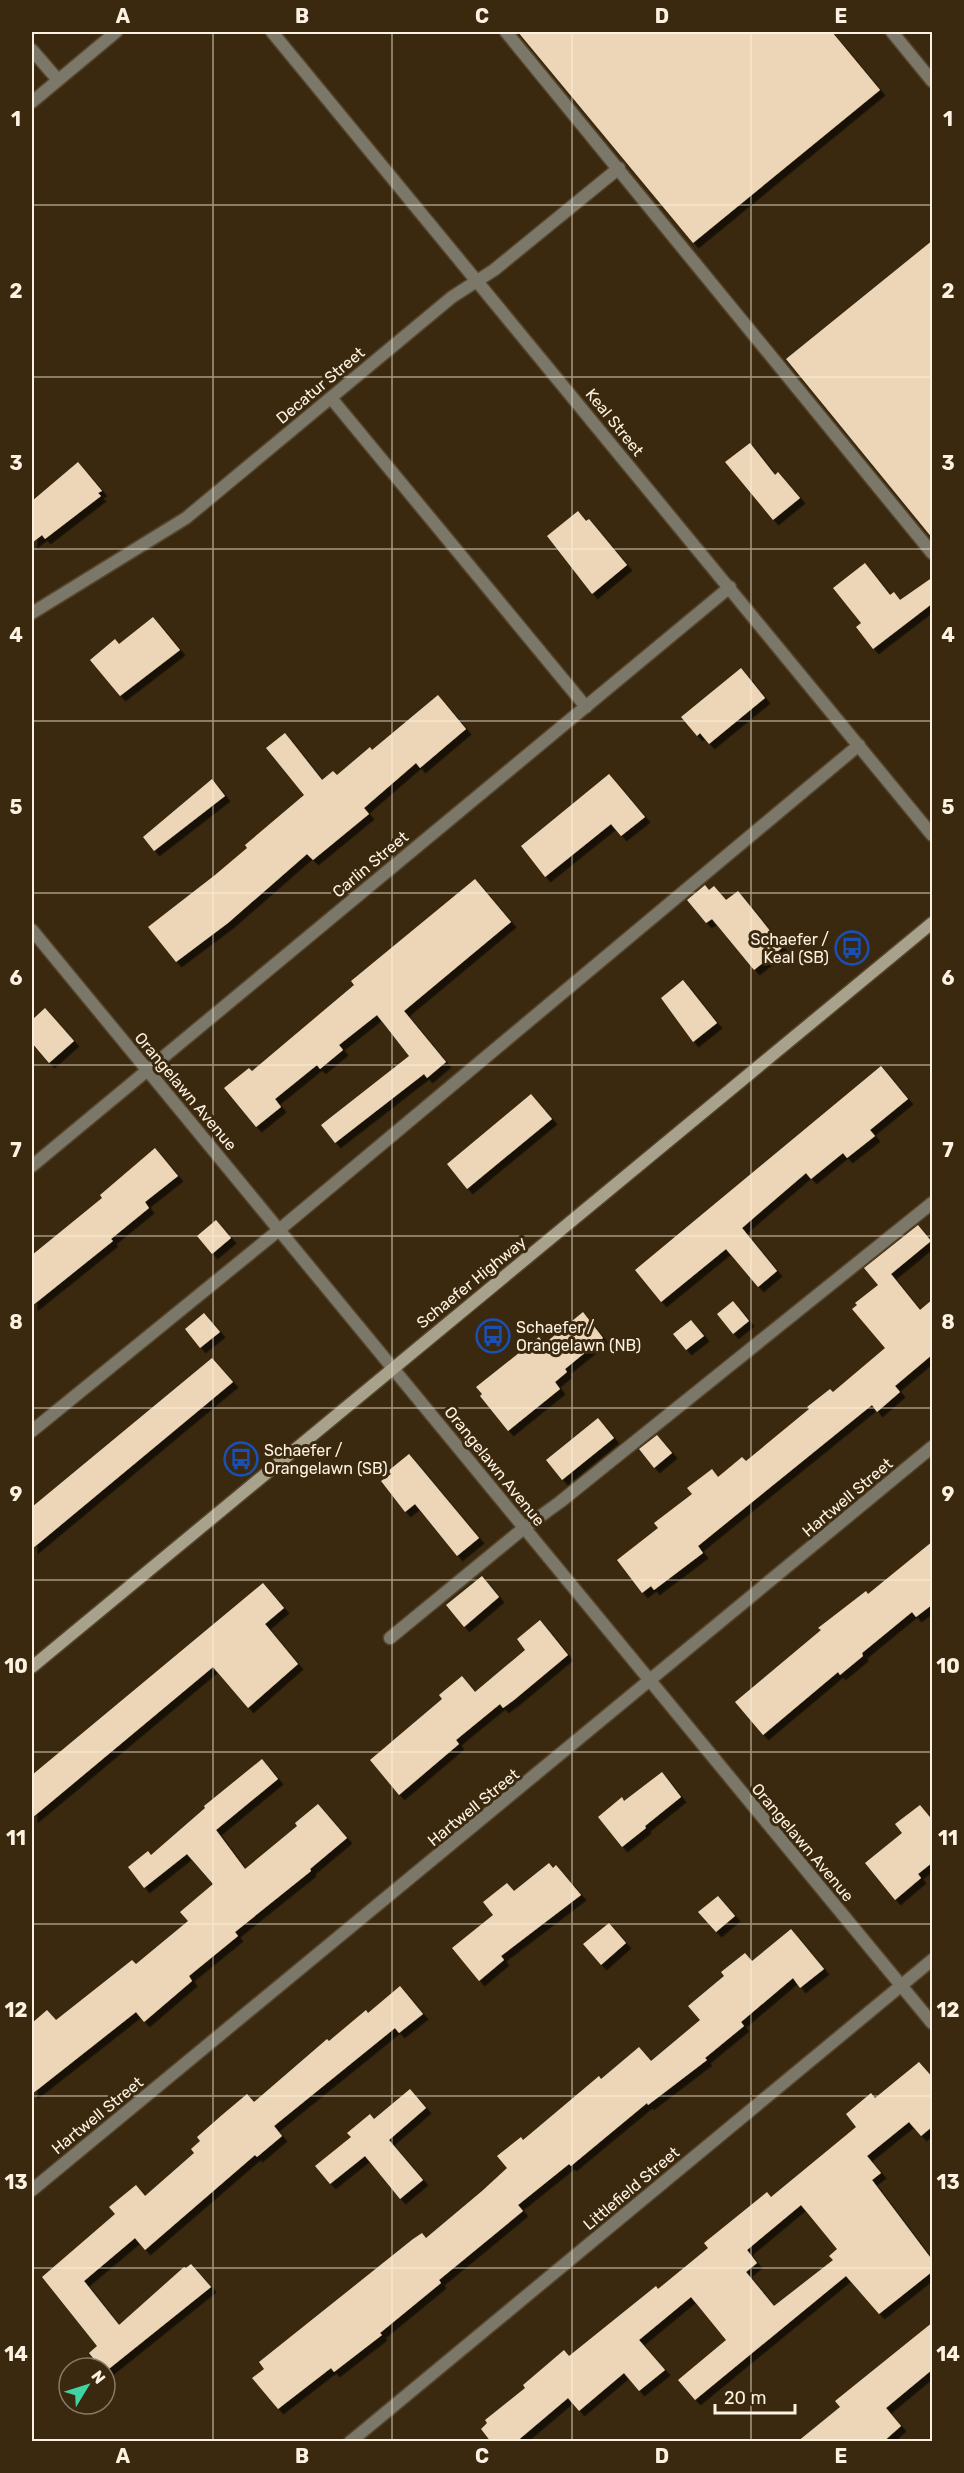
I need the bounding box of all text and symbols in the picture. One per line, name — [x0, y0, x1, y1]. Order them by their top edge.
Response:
text: A — [116, 4, 131, 28]
text: B — [295, 4, 309, 28]
text: C — [475, 4, 489, 28]
text: D — [655, 4, 669, 28]
text: E — [835, 4, 847, 28]
text: 1 — [11, 107, 21, 131]
text: 1 — [943, 107, 953, 131]
text: 2 — [10, 279, 23, 303]
text: 2 — [942, 279, 955, 303]
street label: Decatur Street — [272, 343, 368, 428]
street label: Keal Street — [582, 385, 647, 460]
text: 3 — [9, 451, 23, 475]
text: 3 — [941, 451, 955, 475]
text: 4 — [9, 623, 23, 647]
text: 4 — [941, 623, 955, 647]
text: 5 — [10, 795, 23, 819]
text: 5 — [942, 795, 955, 819]
street label: Carlin Street — [329, 827, 412, 902]
place label: Schaefer / Keal (SB) — [750, 930, 829, 967]
bus stop icon: Schaefer / Keal (SB) — [834, 930, 870, 966]
text: 6 — [9, 966, 23, 990]
text: 6 — [941, 966, 955, 990]
street label: Orangelawn Avenue — [131, 1028, 241, 1154]
text: 7 — [10, 1138, 22, 1162]
text: 7 — [942, 1138, 954, 1162]
street label: Schaefer Highway — [413, 1232, 530, 1332]
text: 8 — [9, 1310, 23, 1334]
text: 8 — [941, 1310, 955, 1334]
bus stop icon: Schaefer / Orangelawn (NB) — [475, 1318, 511, 1354]
place label: Schaefer / Orangelawn (NB) — [516, 1318, 641, 1355]
street label: Orangelawn Avenue — [440, 1403, 549, 1530]
bus stop icon: Schaefer / Orangelawn (SB) — [223, 1441, 259, 1477]
place label: Schaefer / Orangelawn (SB) — [264, 1441, 388, 1478]
street label: Hartwell Street — [798, 1454, 896, 1541]
text: 9 — [10, 1482, 23, 1506]
text: 9 — [942, 1482, 955, 1506]
text: 10 — [4, 1654, 28, 1678]
text: 10 — [936, 1654, 960, 1678]
street label: Hartwell Street — [424, 1765, 523, 1850]
street label: Orangelawn Avenue — [748, 1779, 858, 1905]
text: 11 — [6, 1826, 26, 1850]
text: 11 — [938, 1826, 958, 1850]
text: 12 — [5, 1998, 27, 2022]
text: 12 — [937, 1998, 959, 2022]
street label: Hartwell Street — [48, 2073, 147, 2158]
street label: Littlefield Street — [579, 2143, 683, 2234]
text: 13 — [4, 2170, 28, 2194]
text: 13 — [936, 2170, 960, 2194]
text: 14 — [4, 2342, 28, 2366]
text: 14 — [936, 2342, 960, 2366]
north arrow — [57, 2356, 117, 2416]
text: N — [87, 2367, 109, 2387]
scale bar — [715, 2377, 794, 2415]
text: 20 m — [724, 2387, 766, 2409]
text: A — [116, 2444, 131, 2468]
text: B — [295, 2444, 309, 2468]
text: C — [475, 2444, 489, 2468]
text: D — [655, 2444, 669, 2468]
text: E — [835, 2444, 847, 2468]

